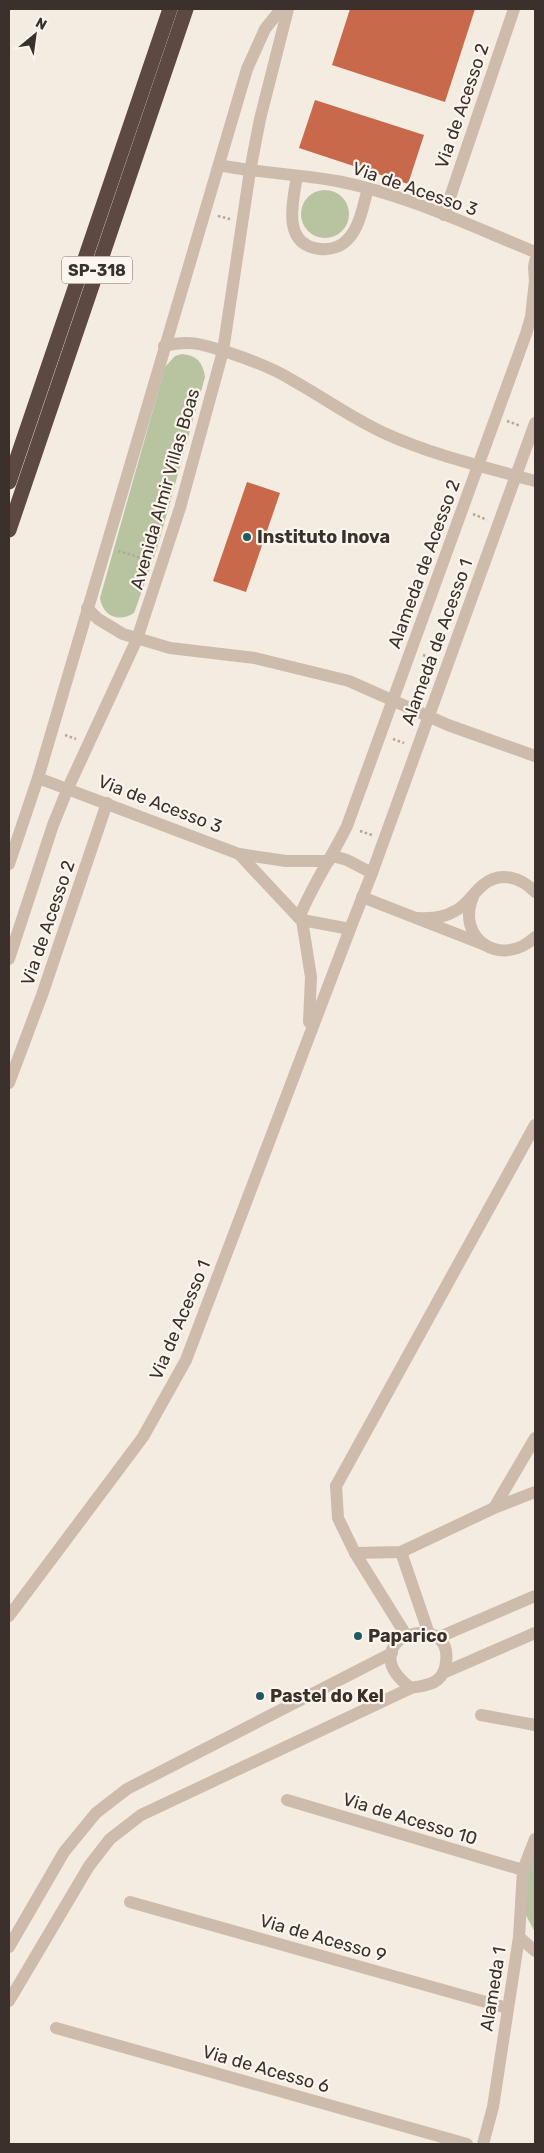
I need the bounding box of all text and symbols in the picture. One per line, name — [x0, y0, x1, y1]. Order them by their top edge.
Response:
north arrow — [10, 10, 60, 60]
text: N — [33, 14, 50, 34]
street label: Via de Acesso 2 — [430, 41, 494, 171]
street label: Via de Acesso 3 — [349, 157, 481, 221]
road number: SP-318 — [62, 256, 132, 284]
street label: Avenida Almir Villas Boas — [126, 386, 204, 592]
street label: Alameda de Acesso 2 — [383, 477, 465, 651]
place label: Instituto Inova — [257, 526, 390, 548]
marker: Instituto Inova — [241, 531, 253, 543]
street label: Alameda de Acesso 1 — [397, 556, 477, 728]
street label: Via de Acesso 3 — [95, 770, 225, 838]
street label: Via de Acesso 2 — [16, 858, 80, 988]
street label: Via de Acesso 1 — [145, 1257, 215, 1383]
place label: Paparico — [368, 1625, 448, 1647]
marker: Paparico — [352, 1630, 364, 1642]
place label: Pastel do Kel — [270, 1685, 384, 1707]
marker: Pastel do Kel — [254, 1690, 266, 1702]
street label: Via de Acesso 10 — [340, 1788, 480, 1850]
street label: Via de Acesso 9 — [257, 1909, 389, 1967]
street label: Alameda 1 — [475, 1945, 511, 2033]
street label: Via de Acesso 6 — [200, 2040, 332, 2098]

